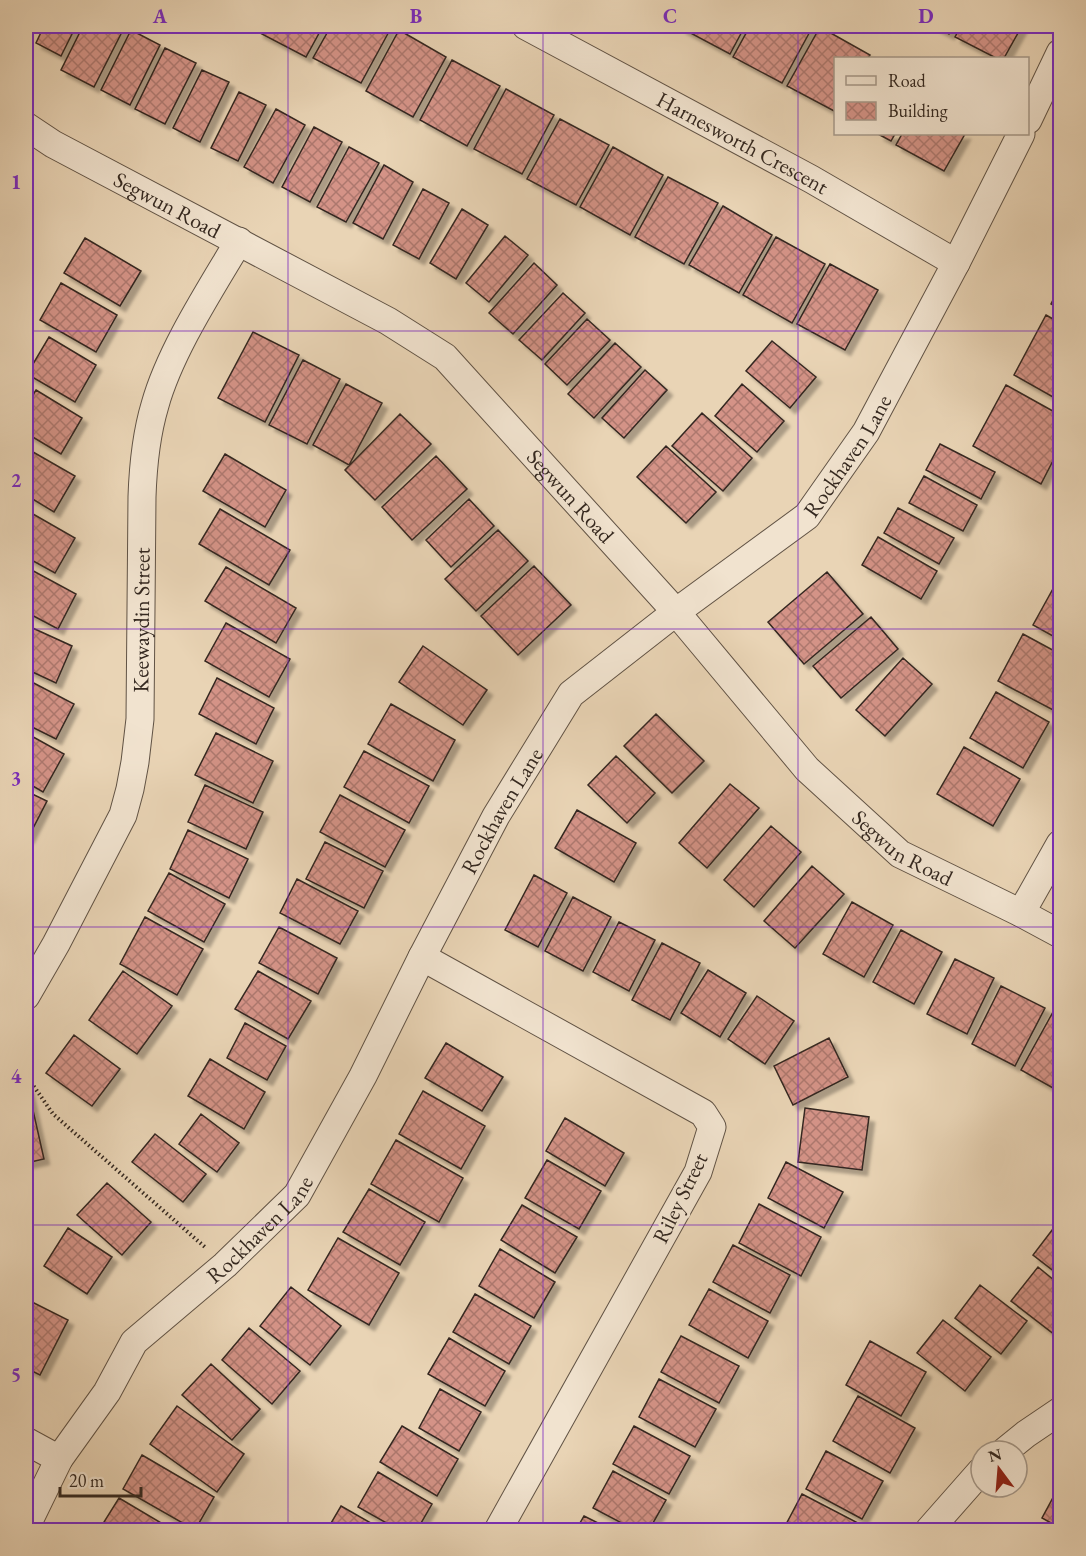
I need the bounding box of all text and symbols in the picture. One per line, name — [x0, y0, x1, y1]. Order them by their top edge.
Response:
text: A — [152, 3, 168, 29]
text: B — [410, 3, 422, 29]
text: C — [663, 3, 677, 29]
text: D — [918, 3, 934, 29]
legend — [834, 57, 1029, 135]
text: Road — [888, 69, 927, 92]
street label: Harnesworth Crescent — [652, 84, 834, 201]
text: Building — [888, 99, 948, 122]
street label: Segwun Road — [109, 164, 227, 245]
text: 1 — [11, 169, 21, 195]
street label: Rockhaven Lane — [796, 389, 898, 523]
street label: Segwun Road — [521, 443, 621, 550]
text: 2 — [11, 467, 22, 493]
street label: Keewaydin Street — [126, 547, 156, 693]
street label: Rockhaven Lane — [454, 742, 549, 879]
text: 3 — [11, 765, 21, 791]
street label: Segwun Road — [846, 803, 959, 893]
text: 4 — [11, 1063, 22, 1089]
street label: Riley Street — [646, 1148, 714, 1248]
street label: Rockhaven Lane — [200, 1170, 320, 1289]
text: 5 — [11, 1361, 21, 1387]
north arrow — [969, 1439, 1029, 1499]
text: N — [986, 1443, 1004, 1467]
scale bar — [60, 1460, 141, 1498]
text: 20 m — [69, 1469, 104, 1492]

